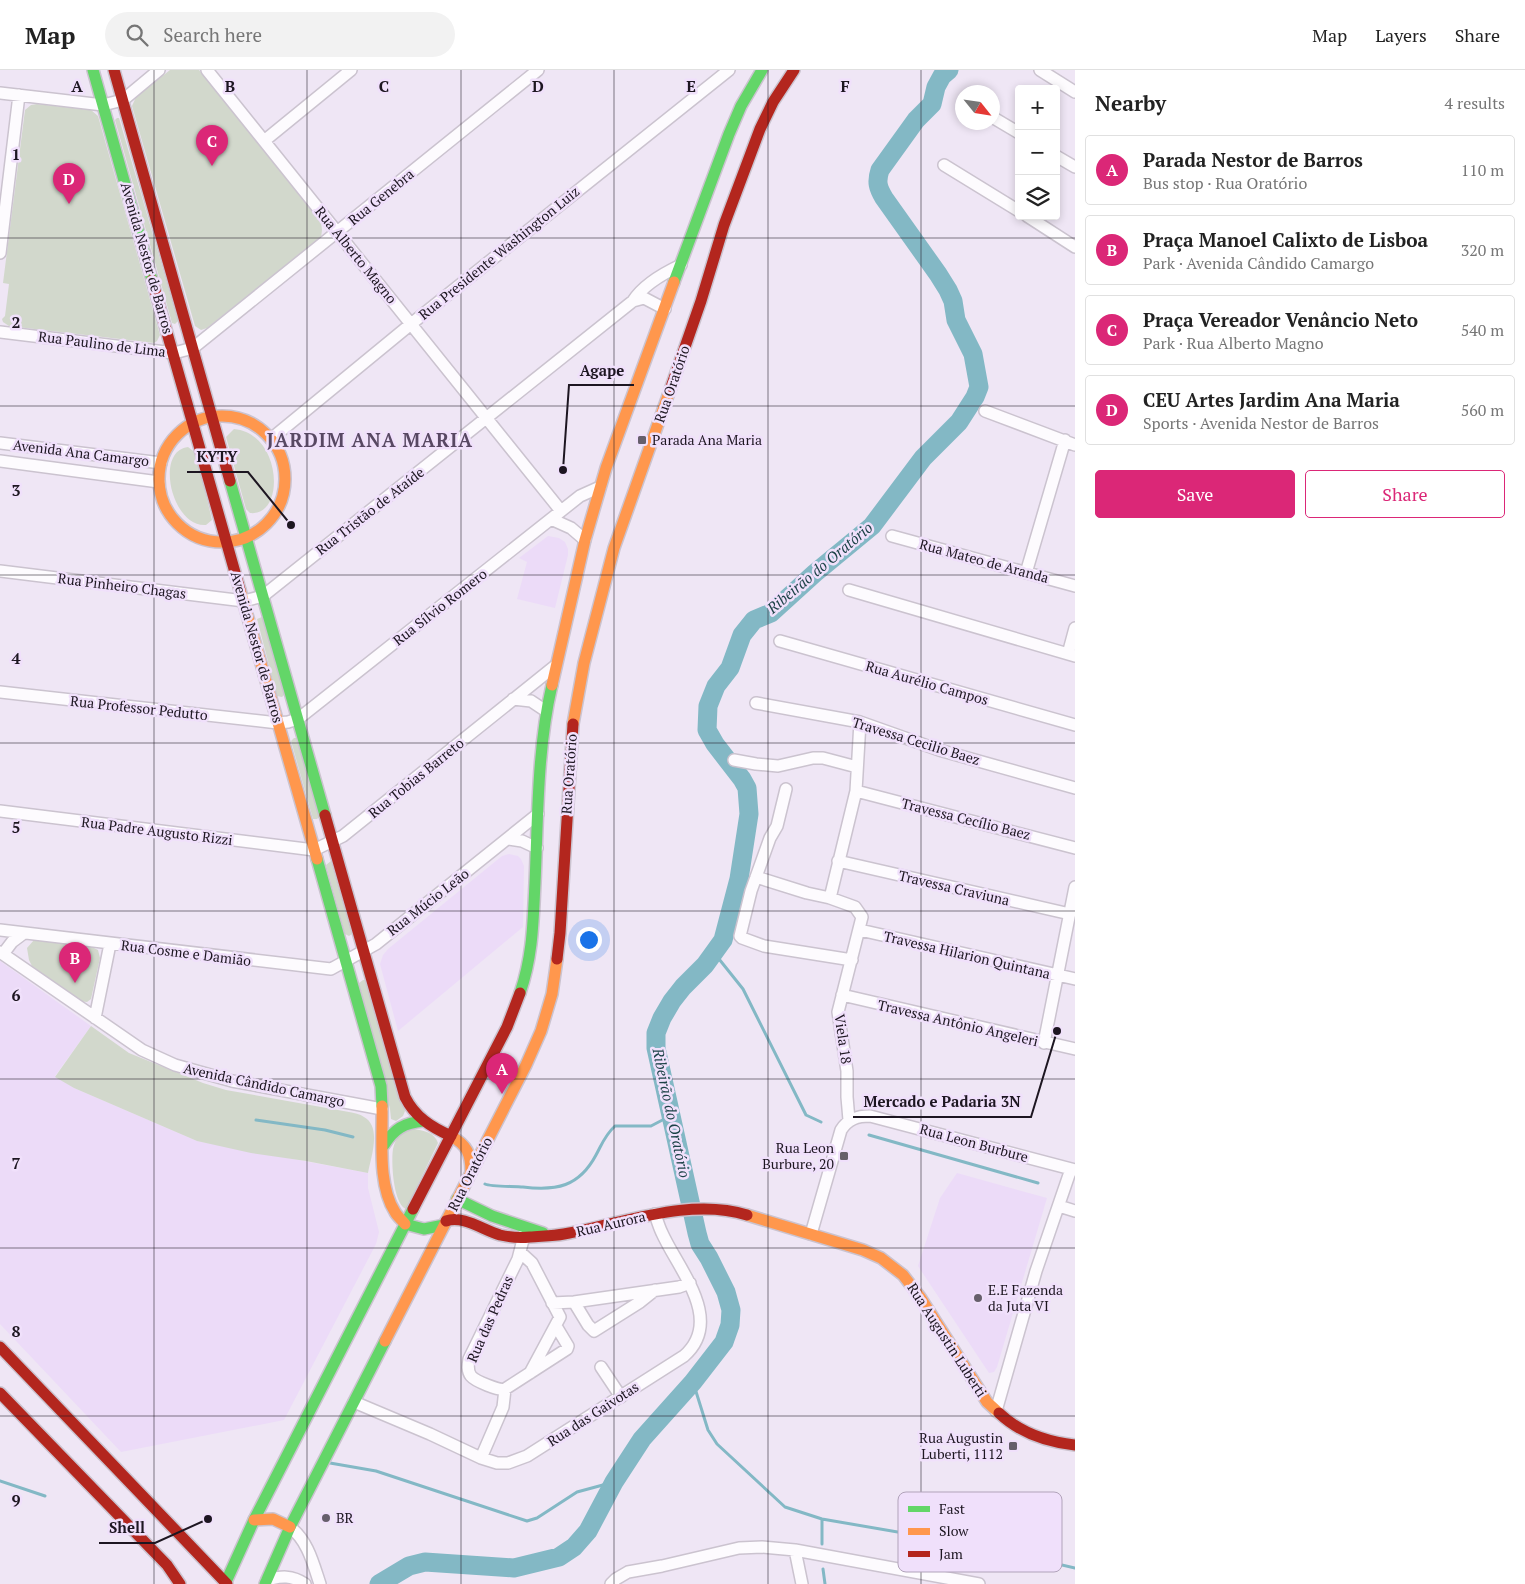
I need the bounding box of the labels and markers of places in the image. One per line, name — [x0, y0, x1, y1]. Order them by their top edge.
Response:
pin: C — [196, 125, 228, 166]
pin: D — [53, 163, 85, 204]
callout: Agape — [569, 355, 634, 385]
place label: Parada Ana Maria — [652, 430, 762, 449]
marker: Parada Ana Maria — [636, 434, 648, 446]
callout: KYTY — [187, 442, 248, 472]
pin: B — [59, 942, 91, 983]
pin: A — [486, 1053, 518, 1094]
callout: Mercado e Padaria 3N — [853, 1087, 1031, 1117]
place label: Rua Leon Burbure, 20 — [762, 1138, 835, 1173]
marker: Rua Leon Burbure, 20 — [838, 1150, 850, 1162]
place label: E.E Fazenda da Juta VI — [988, 1280, 1063, 1315]
marker: E.E Fazenda da Juta VI — [972, 1292, 984, 1304]
place label: Rua Augustin Luberti, 1112 — [919, 1428, 1004, 1463]
marker: Rua Augustin Luberti, 1112 — [1007, 1440, 1019, 1452]
place label: BR — [336, 1508, 354, 1527]
marker: BR — [320, 1512, 332, 1524]
callout: Shell — [99, 1513, 155, 1543]

